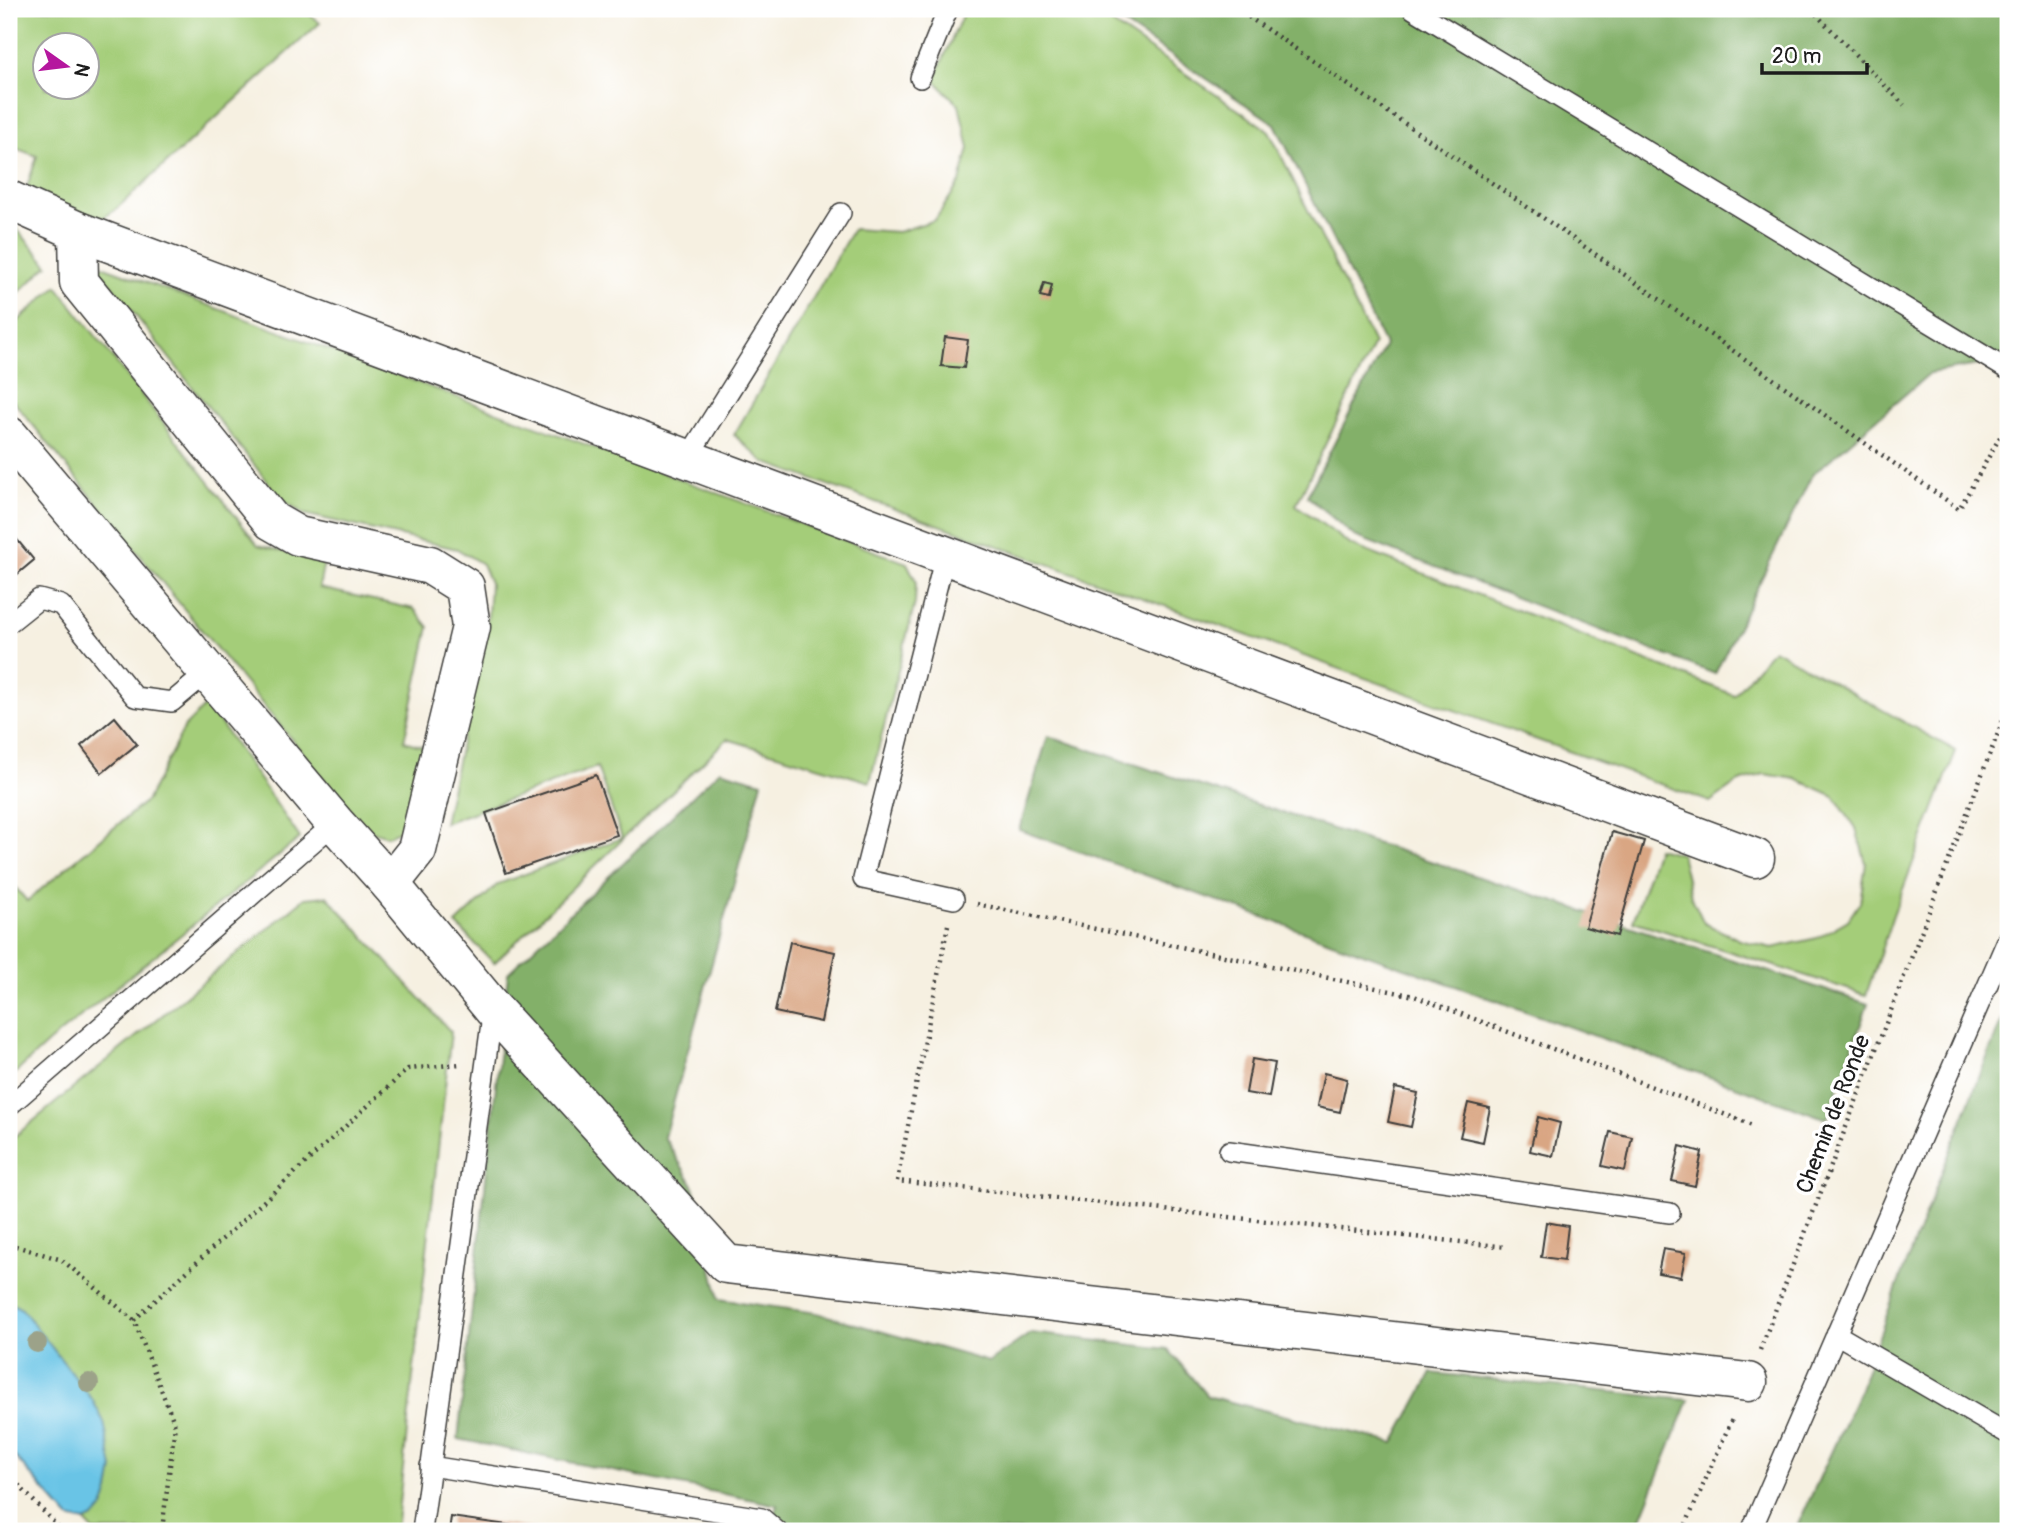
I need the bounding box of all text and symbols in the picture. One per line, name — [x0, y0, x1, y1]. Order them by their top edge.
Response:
north arrow — [32, 32, 102, 102]
scale bar — [1762, 32, 1867, 76]
text: 20 m — [1772, 43, 1821, 70]
text: N — [68, 61, 95, 79]
street label: Chemin de Ronde — [1789, 1030, 1877, 1197]

